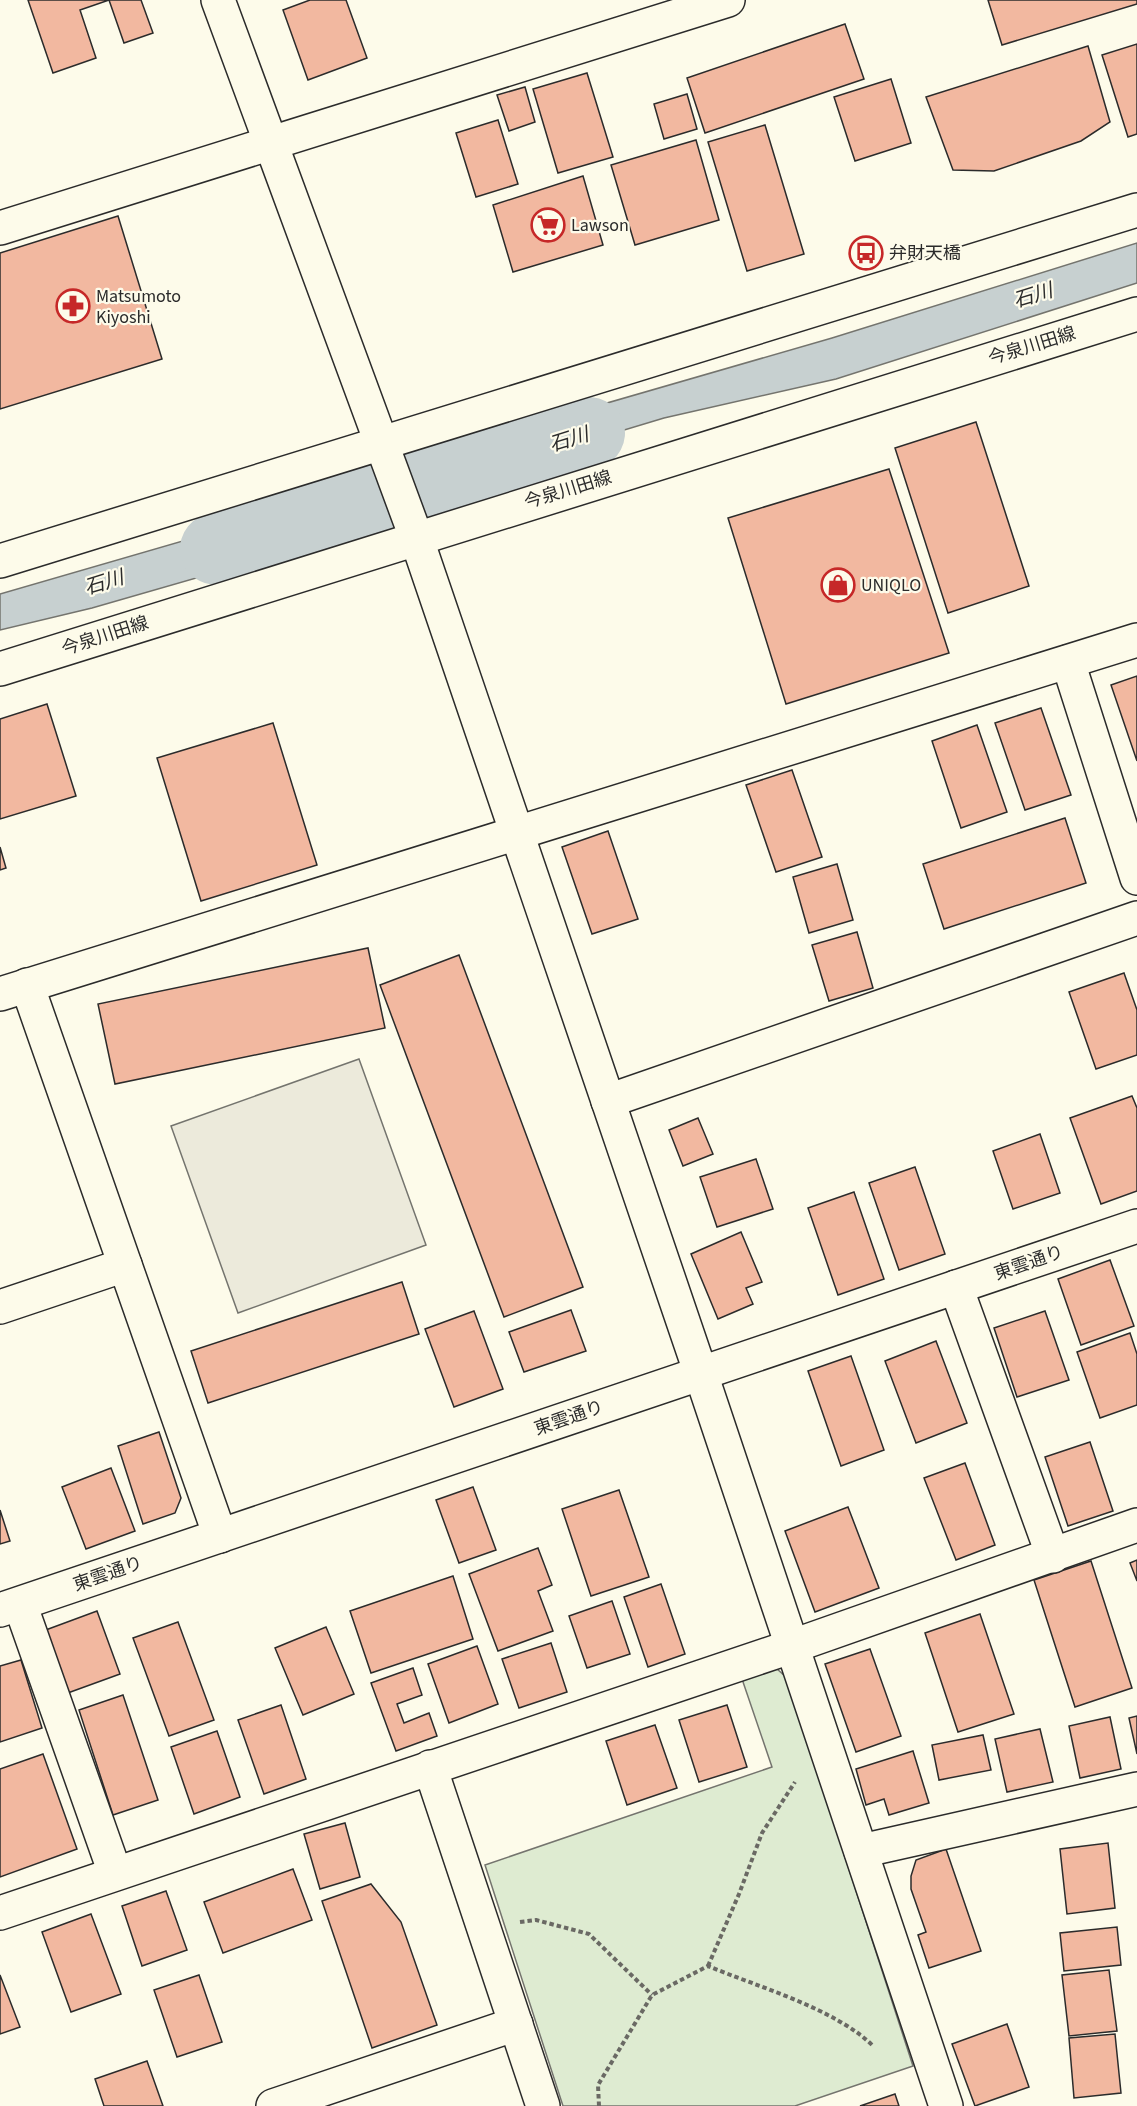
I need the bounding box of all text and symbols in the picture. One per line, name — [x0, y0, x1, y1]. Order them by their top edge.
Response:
supermarket icon: Lawson — [530, 207, 566, 243]
place label: Lawson — [571, 213, 629, 238]
bus stop icon: 弁財天橋 — [848, 235, 884, 271]
place label: 弁財天橋 — [889, 241, 961, 266]
water label: 石川 — [1010, 276, 1058, 315]
place label: Matsumoto Kiyoshi — [96, 284, 181, 330]
pharmacy icon: Matsumoto Kiyoshi — [55, 288, 91, 324]
street label: 今泉川田線 — [985, 321, 1079, 371]
water label: 石川 — [546, 420, 594, 459]
street label: 今泉川田線 — [521, 465, 615, 515]
water label: 石川 — [81, 563, 129, 602]
shop icon: UNIQLO — [820, 567, 856, 603]
place label: UNIQLO — [861, 573, 921, 598]
street label: 今泉川田線 — [58, 610, 152, 662]
street label: 東雲通り — [991, 1239, 1067, 1287]
street label: 東雲通り — [531, 1394, 607, 1442]
street label: 東雲通り — [70, 1550, 146, 1598]

